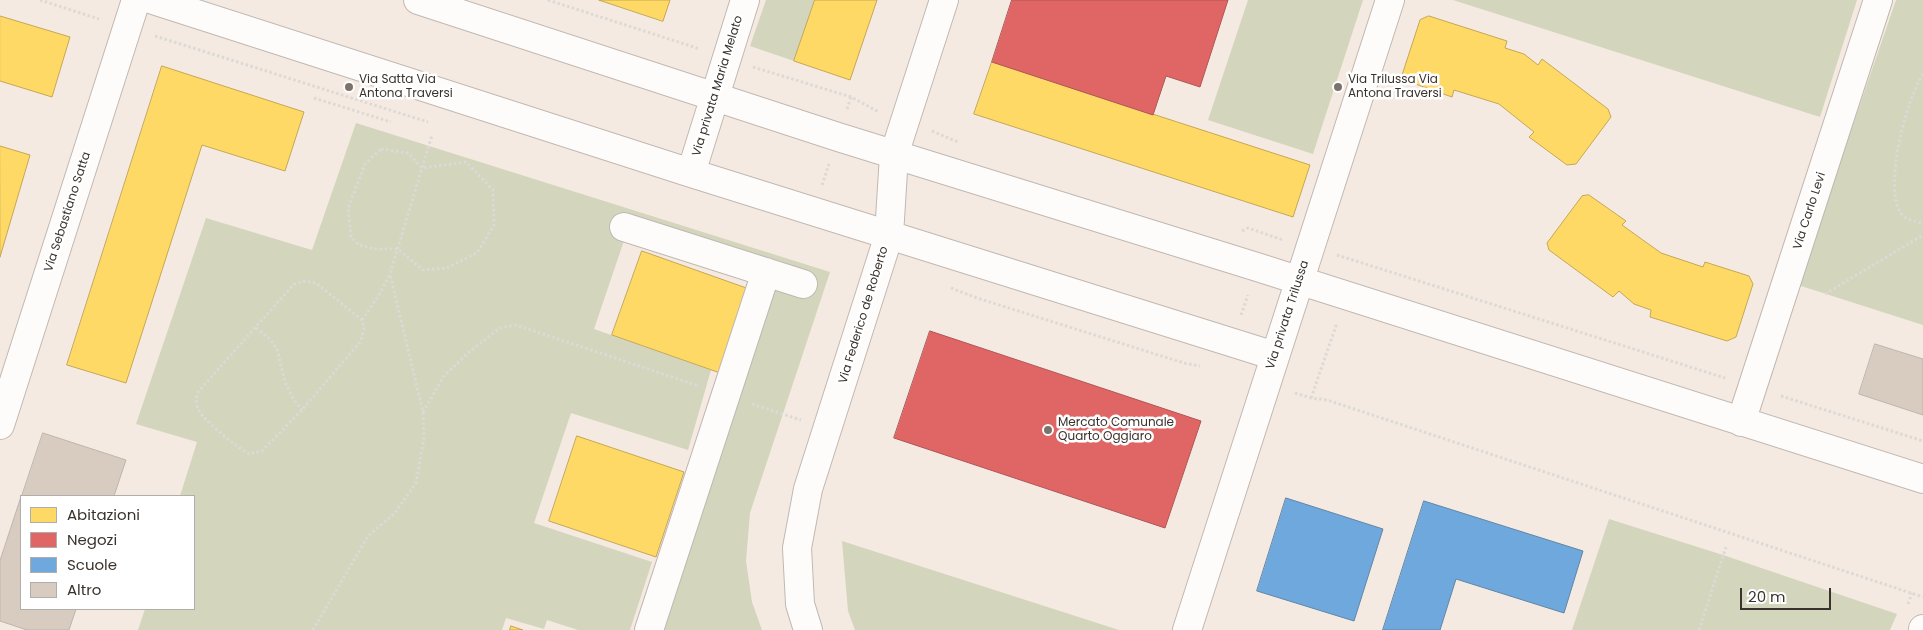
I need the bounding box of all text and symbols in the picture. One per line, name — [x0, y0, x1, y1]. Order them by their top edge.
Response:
street label: Via privata Maria Melato — [690, 14, 746, 158]
place label: Via Satta Via Antona Traversi — [359, 73, 453, 101]
place label: Via Trilussa Via Antona Traversi — [1348, 73, 1442, 101]
marker: Via Satta Via Antona Traversi — [343, 81, 355, 93]
marker: Via Trilussa Via Antona Traversi — [1332, 81, 1344, 93]
street label: Via Sebastiano Satta — [42, 150, 94, 274]
street label: Via Carlo Levi — [1791, 171, 1829, 251]
street label: Via Federico de Roberto — [836, 245, 892, 385]
street label: Via privata Trilussa — [1264, 259, 1312, 371]
place label: Mercato Comunale Quarto Oggiaro — [1058, 416, 1174, 444]
marker: Mercato Comunale Quarto Oggiaro — [1042, 424, 1054, 436]
legend — [20, 495, 195, 610]
text: Abitazioni — [67, 504, 140, 525]
text: Negozi — [67, 529, 117, 550]
text: Scuole — [67, 554, 117, 575]
scale bar — [1743, 578, 1834, 610]
text: Altro — [67, 579, 101, 600]
text: 20 m — [1748, 586, 1786, 607]

